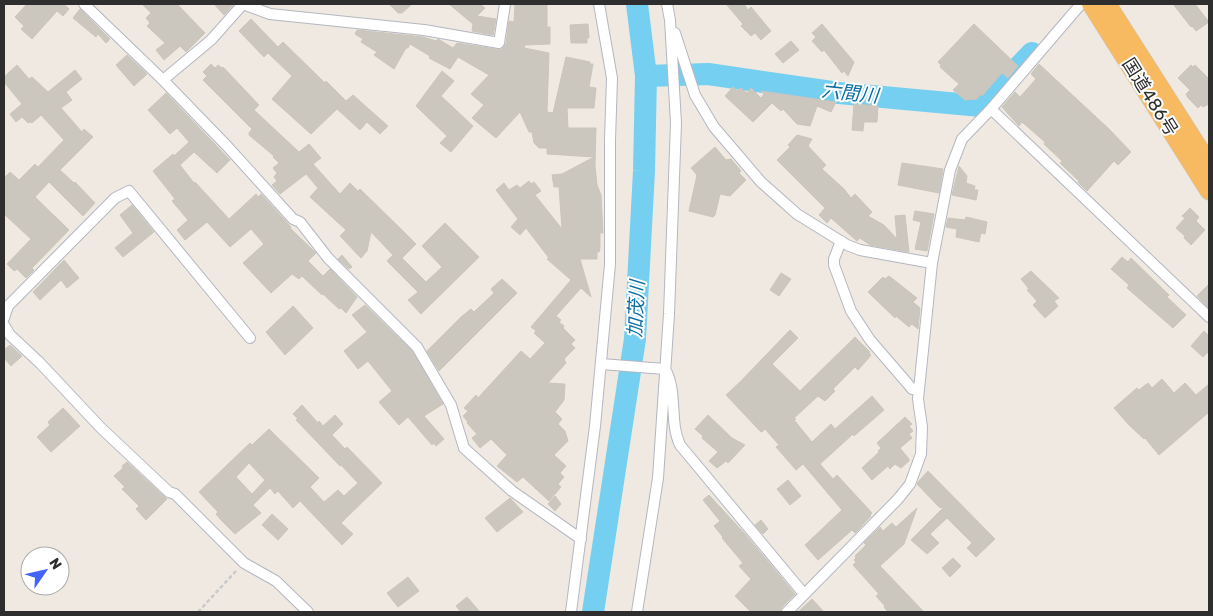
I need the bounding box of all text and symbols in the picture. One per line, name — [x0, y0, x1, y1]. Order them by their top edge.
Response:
street label: 国道486号 — [1117, 54, 1183, 140]
water label: 六間川 — [820, 79, 882, 108]
water label: 加茂川 — [623, 278, 649, 338]
north arrow — [20, 546, 70, 596]
text: N — [45, 555, 65, 573]

